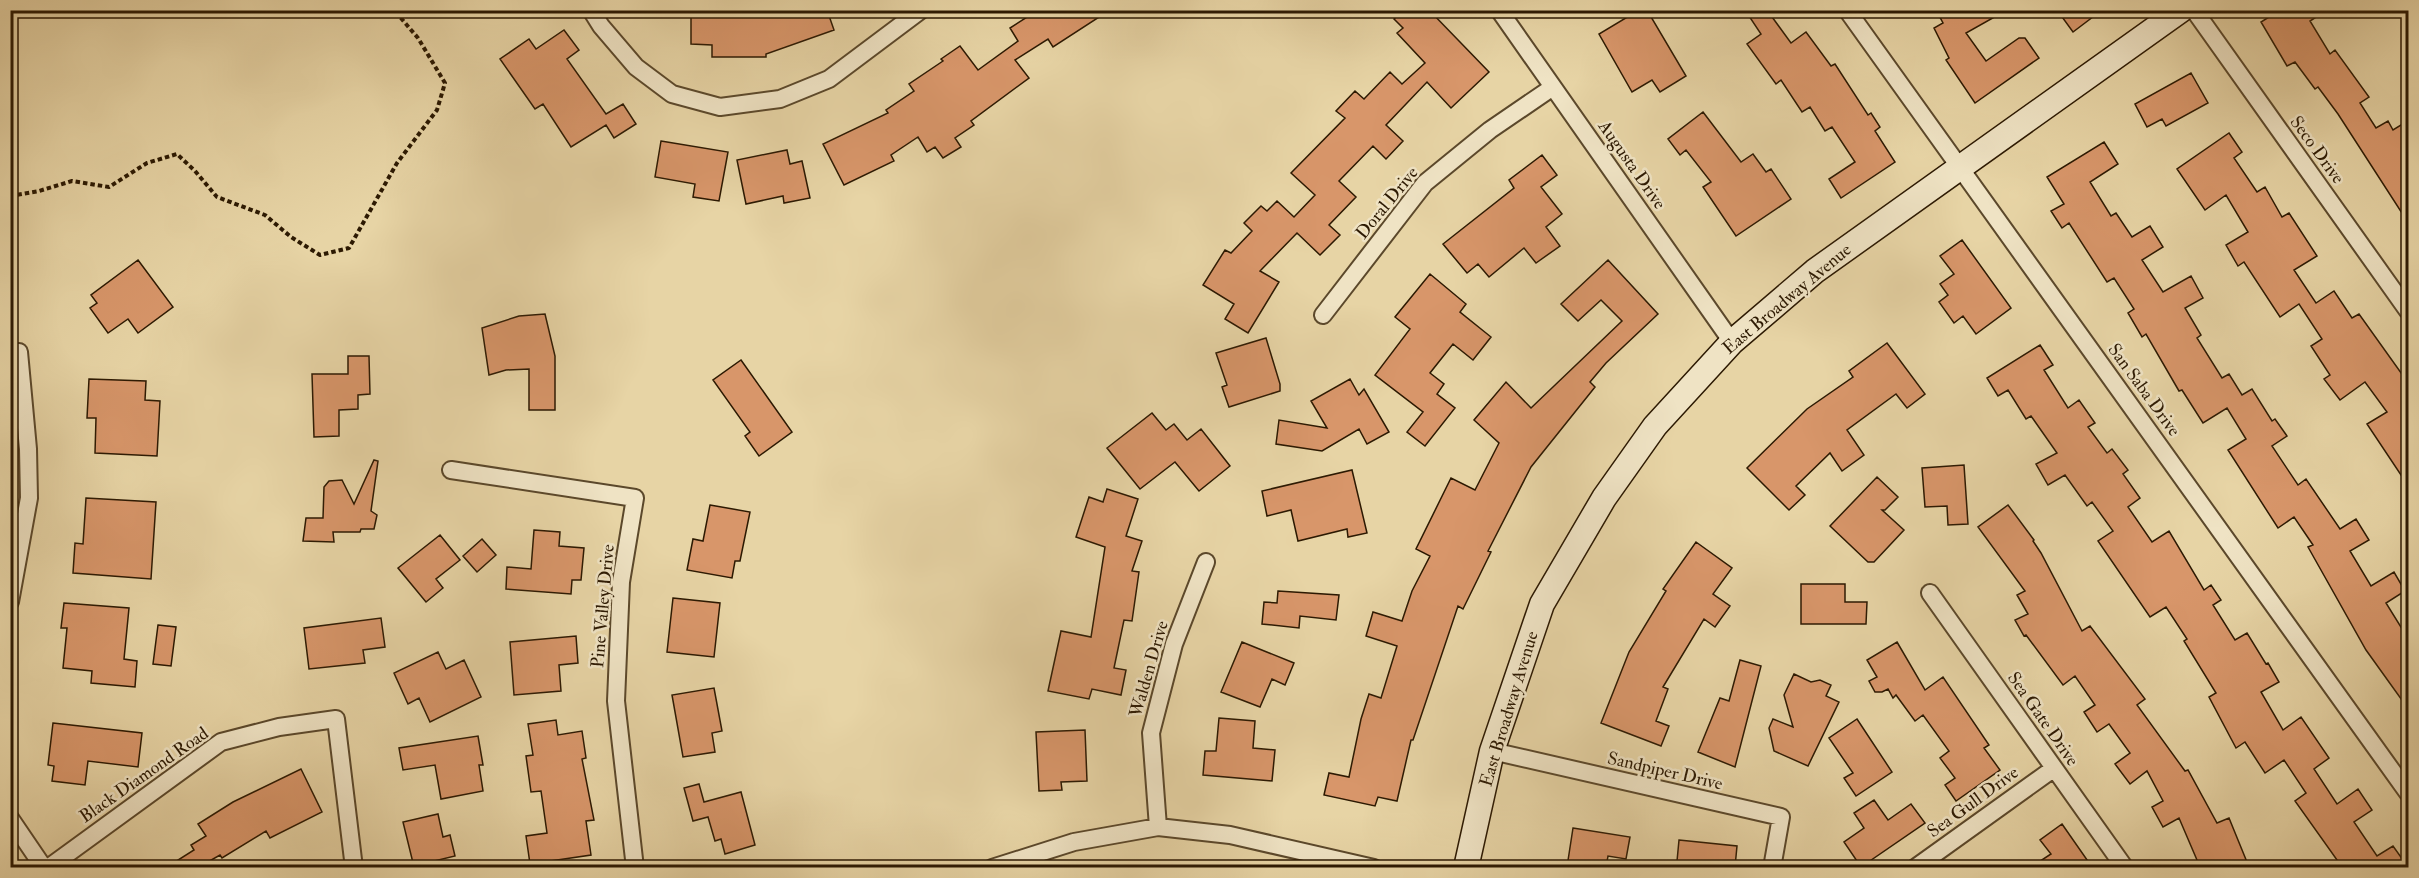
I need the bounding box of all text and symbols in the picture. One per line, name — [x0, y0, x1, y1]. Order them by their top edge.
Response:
street label: Seco Drive — [2285, 112, 2350, 189]
street label: Augusta Drive — [1592, 115, 1671, 214]
street label: Doral Drive — [1351, 162, 1424, 244]
street label: East Broadway Avenue — [1718, 238, 1857, 360]
street label: San Saba Drive — [2103, 339, 2186, 441]
street label: Pine Valley Drive — [586, 543, 620, 669]
street label: Walden Drive — [1124, 618, 1174, 721]
street label: East Broadway Avenue — [1474, 628, 1544, 790]
street label: Sea Gate Drive — [2002, 668, 2084, 771]
street label: Black Diamond Road — [75, 722, 213, 828]
street label: Sandpiper Drive — [1605, 747, 1725, 796]
street label: Sea Gull Drive — [1923, 761, 2024, 843]

